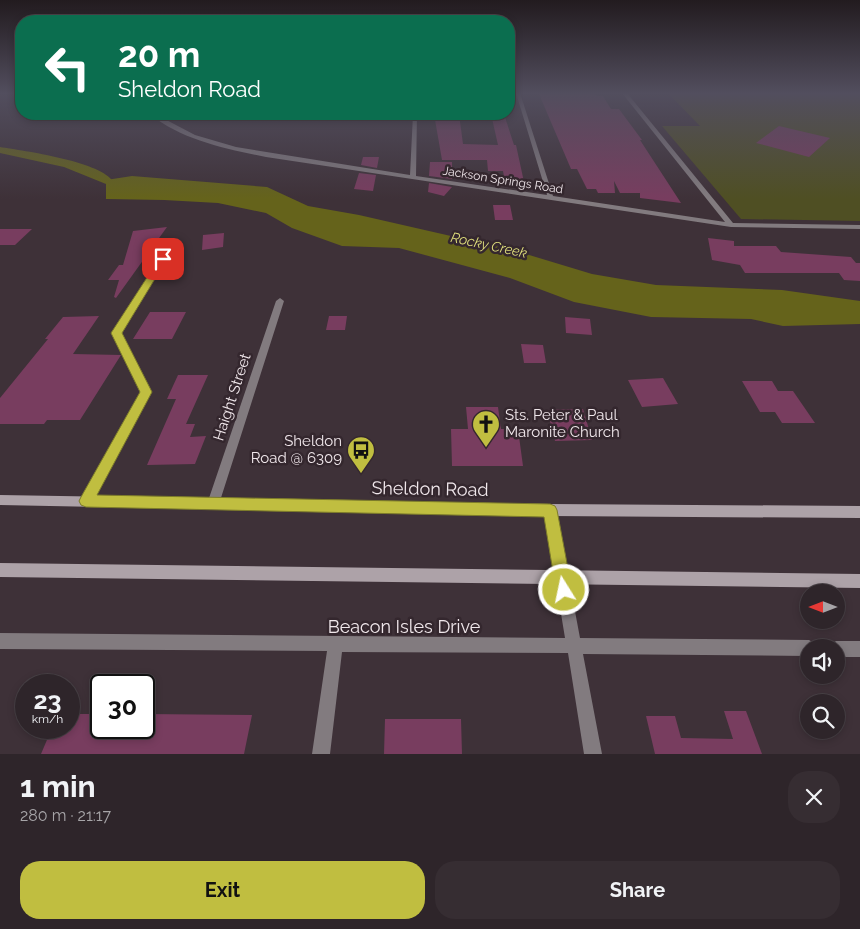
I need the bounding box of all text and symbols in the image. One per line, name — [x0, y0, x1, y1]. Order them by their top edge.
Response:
text: 20 m — [118, 34, 200, 75]
icon: left — [35, 35, 100, 100]
text: Sheldon Road — [118, 76, 261, 102]
street label: Jackson Springs Road — [442, 164, 564, 196]
water label: Rocky Creek — [449, 229, 529, 261]
pin — [142, 238, 184, 280]
icon: arrive — [149, 245, 177, 273]
street label: Haight Street — [209, 351, 255, 443]
place label: Sts. Peter & Paul Maronite Church — [505, 406, 620, 441]
church icon: Sts. Peter & Paul Maronite Church — [471, 409, 501, 448]
place label: Sheldon Road @ 6309 — [251, 432, 342, 467]
bus stop icon: Sheldon Road @ 6309 — [346, 435, 376, 474]
street label: Sheldon Road — [371, 477, 489, 500]
position arrow — [537, 563, 589, 615]
north arrow — [800, 584, 845, 629]
map controls — [800, 584, 845, 739]
street label: Beacon Isles Drive — [328, 616, 481, 637]
button: sound — [800, 639, 845, 684]
speed limit sign: 30 — [90, 674, 155, 739]
text: 23 — [33, 685, 62, 715]
button: search — [800, 694, 845, 739]
text: km/h — [32, 712, 63, 726]
text: 1 min — [20, 769, 96, 804]
button: close — [788, 771, 840, 823]
text: 280 m · 21:17 — [20, 806, 111, 825]
button: Exit — [20, 861, 425, 919]
button: Share — [435, 861, 840, 919]

